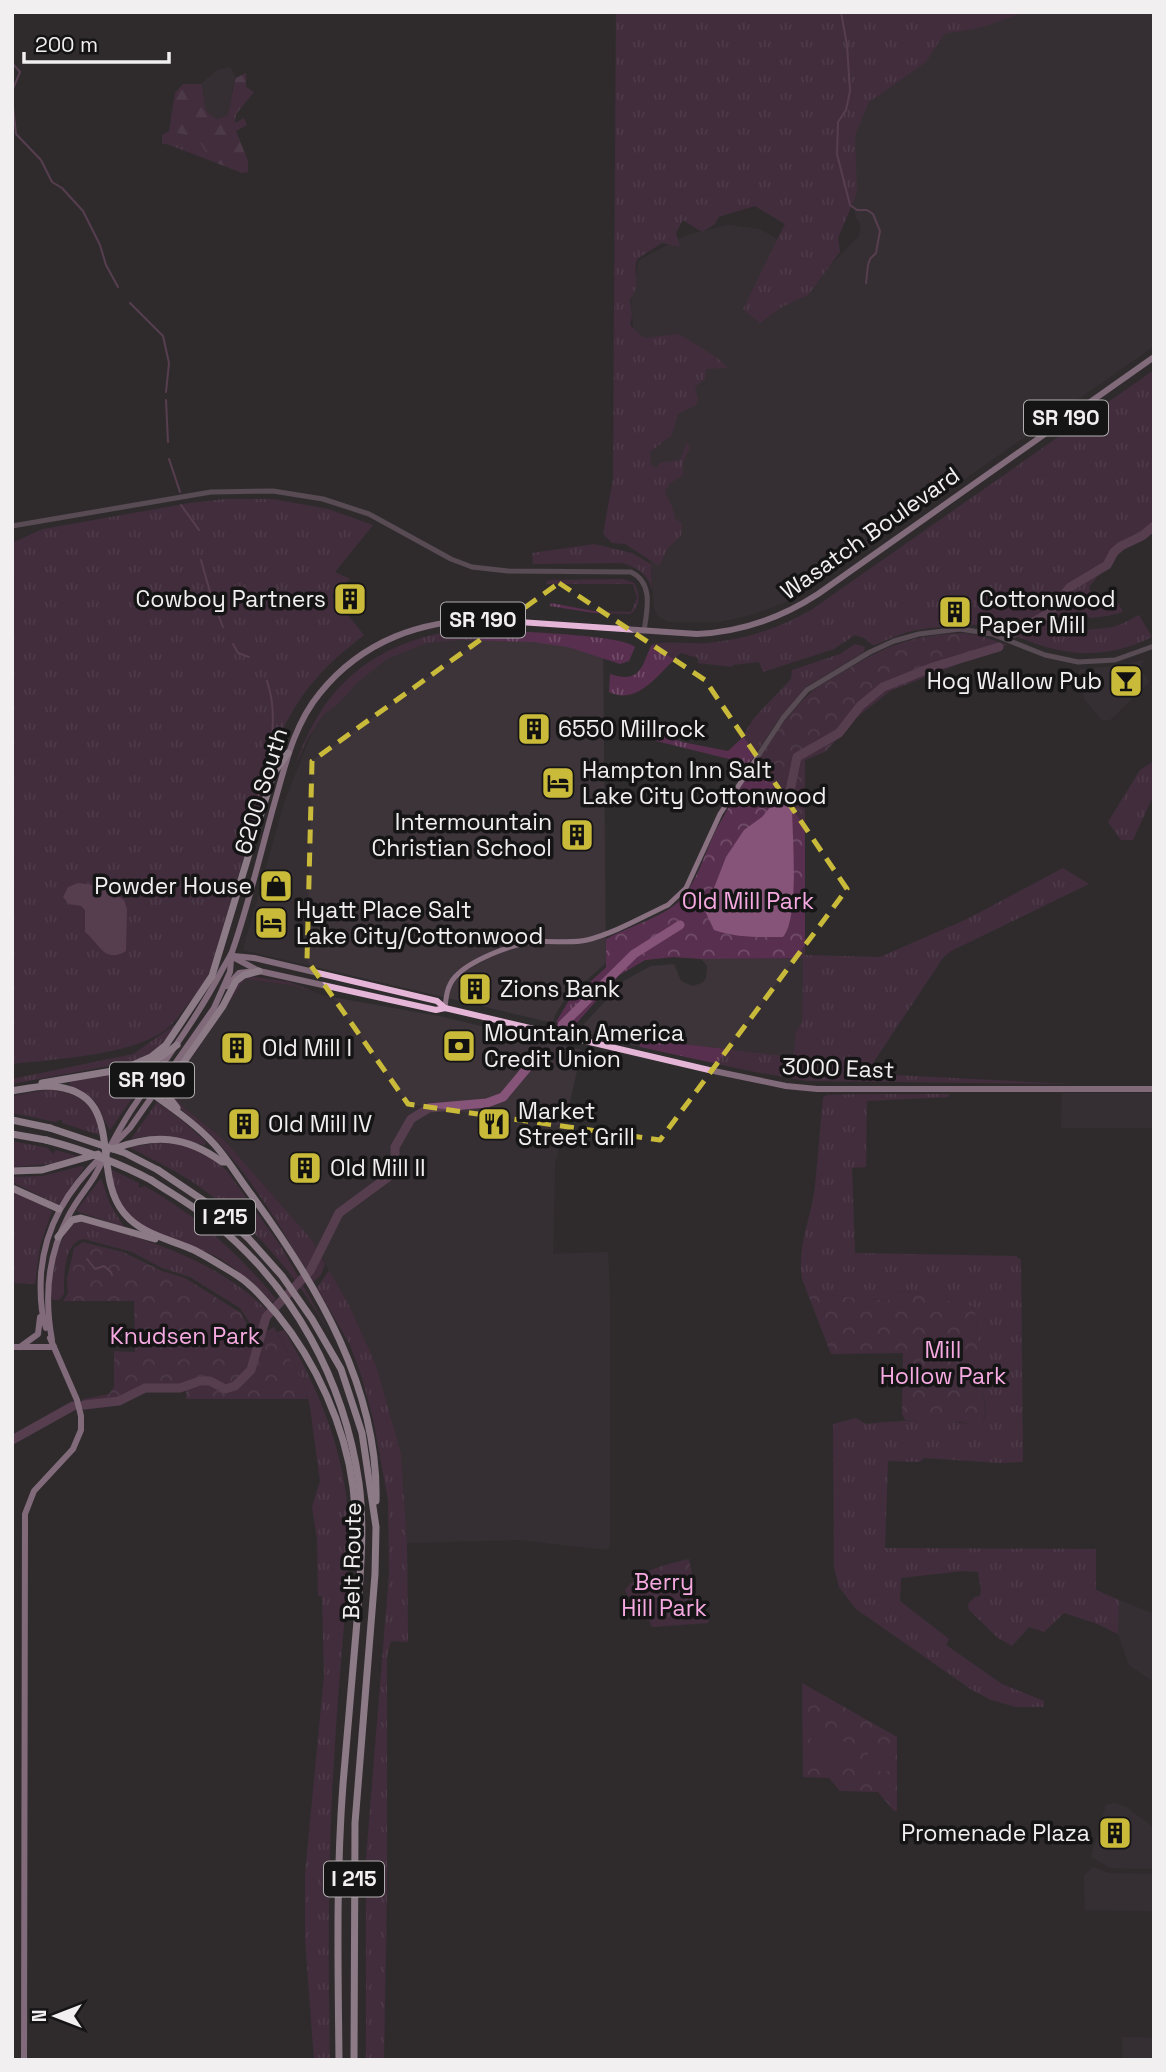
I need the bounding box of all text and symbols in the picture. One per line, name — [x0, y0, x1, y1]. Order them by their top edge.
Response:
scale bar — [24, 21, 170, 65]
text: 200 m — [35, 31, 98, 58]
road number: SR 190 — [1024, 400, 1108, 436]
street label: Wasatch Boulevard — [775, 460, 965, 606]
building icon: Cowboy Partners — [331, 580, 369, 618]
place label: Cowboy Partners — [135, 584, 326, 614]
place label: Cottonwood Paper Mill — [979, 584, 1116, 640]
building icon: Cottonwood Paper Mill — [936, 593, 974, 631]
road number: SR 190 — [441, 602, 525, 638]
bar icon: Hog Wallow Pub — [1107, 662, 1145, 700]
place label: Hog Wallow Pub — [927, 666, 1102, 696]
building icon: 6550 Millrock — [515, 710, 553, 748]
place label: 6550 Millrock — [558, 714, 706, 744]
street label: 6200 South — [228, 724, 294, 858]
place label: Hampton Inn Salt Lake City Cottonwood — [582, 755, 827, 811]
hotel icon: Hampton Inn Salt Lake City Cottonwood — [539, 764, 577, 802]
place label: Intermountain Christian School — [372, 807, 552, 863]
building icon: Intermountain Christian School — [558, 816, 596, 854]
shop icon: Powder House — [257, 867, 295, 905]
place label: Powder House — [94, 871, 252, 901]
park label: Old Mill Park — [682, 886, 814, 916]
place label: Hyatt Place Salt Lake City/Cottonwood — [296, 895, 543, 951]
hotel icon: Hyatt Place Salt Lake City/Cottonwood — [252, 904, 290, 942]
building icon: Zions Bank — [456, 970, 494, 1008]
place label: Zions Bank — [500, 974, 620, 1004]
place label: Mountain America Credit Union — [484, 1018, 684, 1074]
bank icon: Mountain America Credit Union — [440, 1027, 478, 1065]
building icon: Old Mill I — [218, 1029, 256, 1067]
place label: Old Mill I — [262, 1033, 352, 1063]
street label: 3000 East — [781, 1051, 895, 1085]
road number: SR 190 — [110, 1062, 194, 1098]
place label: Market Street Grill — [518, 1096, 635, 1152]
building icon: Old Mill IV — [225, 1105, 263, 1143]
restaurant icon: Market Street Grill — [475, 1105, 513, 1143]
place label: Old Mill IV — [268, 1109, 372, 1139]
building icon: Old Mill II — [286, 1149, 324, 1187]
place label: Old Mill II — [330, 1153, 426, 1183]
road number: I 215 — [195, 1200, 255, 1234]
park label: Knudsen Park — [110, 1321, 260, 1351]
park label: Mill Hollow Park — [880, 1335, 1006, 1391]
street label: Belt Route — [336, 1502, 368, 1620]
park label: Berry Hill Park — [621, 1567, 707, 1623]
building icon: Promenade Plaza — [1096, 1814, 1134, 1852]
place label: Promenade Plaza — [901, 1818, 1090, 1848]
road number: I 215 — [324, 1862, 384, 1896]
north arrow — [21, 1981, 91, 2051]
text: N — [27, 2010, 52, 2022]

